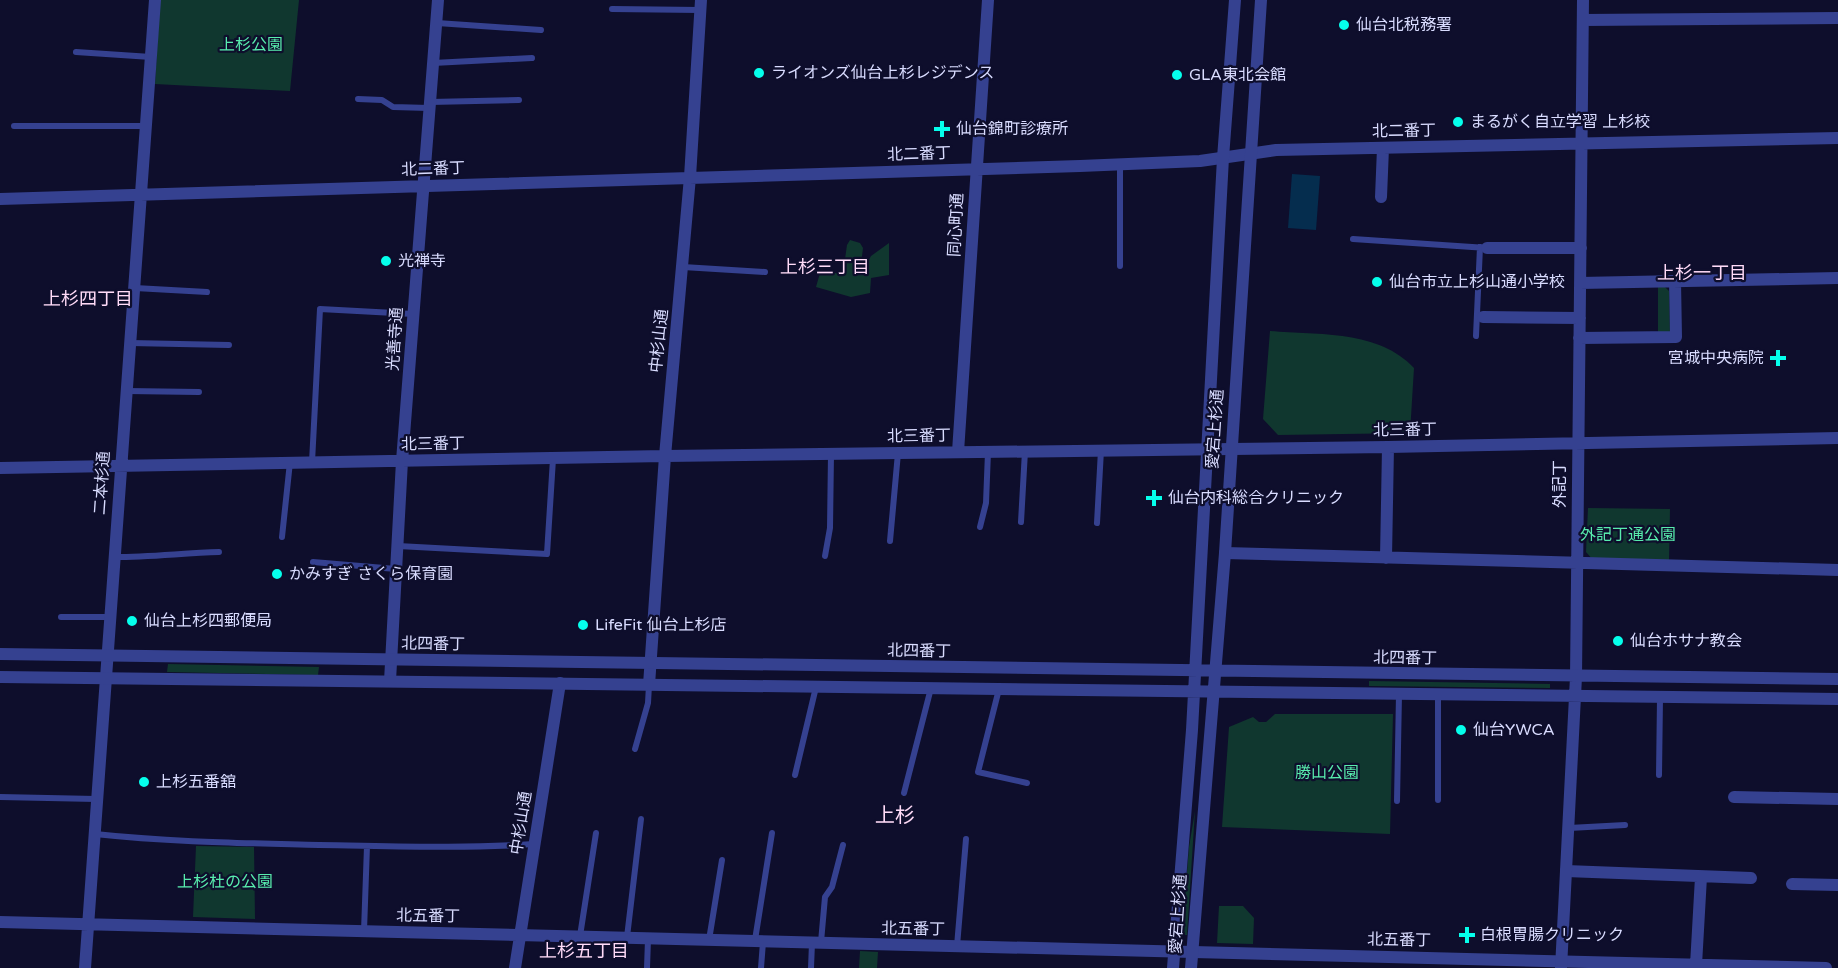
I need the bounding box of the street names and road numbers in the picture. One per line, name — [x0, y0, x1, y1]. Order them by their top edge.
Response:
street label: 北二番丁 — [1372, 120, 1436, 142]
street label: 北二番丁 — [887, 143, 951, 165]
street label: 北二番丁 — [401, 158, 465, 180]
street label: 同心町通 — [944, 193, 968, 257]
street label: 光善寺通 — [383, 306, 407, 372]
street label: 中杉山通 — [646, 308, 672, 374]
street label: 愛宕上杉通 — [1202, 388, 1228, 470]
street label: 北三番丁 — [1373, 419, 1437, 441]
street label: 北三番丁 — [887, 425, 951, 447]
street label: 北三番丁 — [401, 433, 465, 455]
street label: 二本杉通 — [90, 450, 114, 516]
street label: 外記丁 — [1550, 460, 1570, 508]
street label: 北四番丁 — [401, 633, 465, 655]
street label: 北四番丁 — [887, 640, 951, 662]
street label: 北四番丁 — [1373, 647, 1437, 669]
street label: 中杉山通 — [506, 790, 536, 856]
street label: 愛宕上杉通 — [1165, 873, 1191, 955]
street label: 北五番丁 — [396, 905, 460, 927]
street label: 北五番丁 — [881, 918, 945, 940]
street label: 北五番丁 — [1367, 929, 1431, 951]

